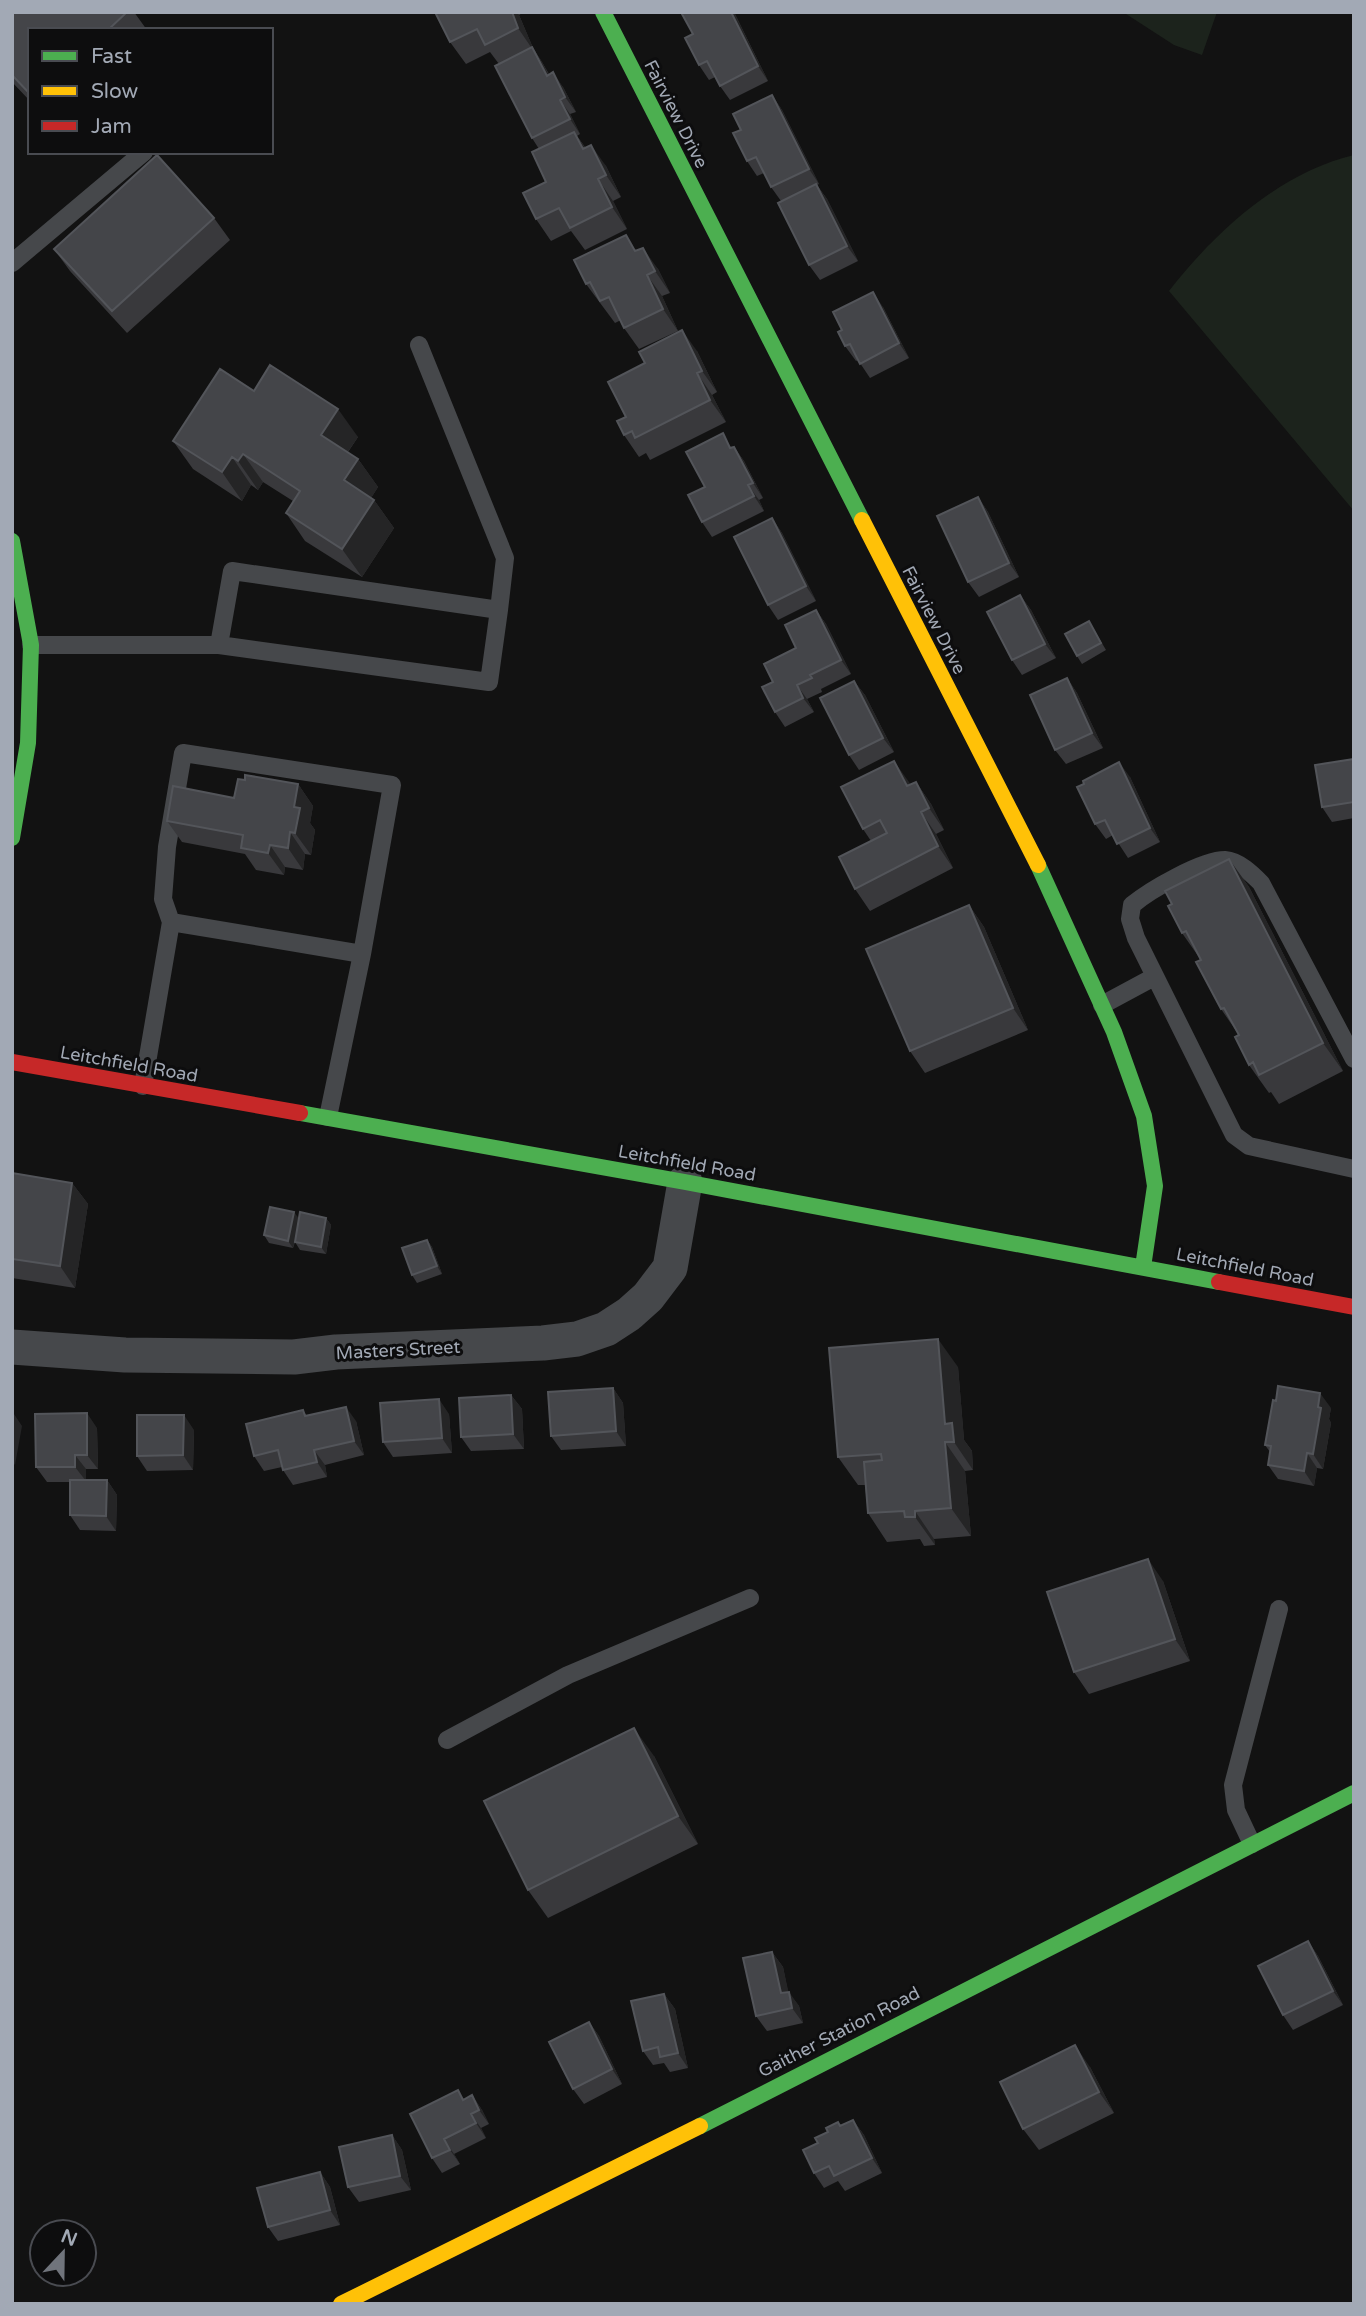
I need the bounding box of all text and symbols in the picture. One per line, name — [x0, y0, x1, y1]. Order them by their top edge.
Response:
legend — [28, 28, 273, 154]
text: Fast — [91, 44, 132, 69]
street label: Fairview Drive — [639, 56, 713, 172]
text: Slow — [91, 79, 139, 104]
text: Jam — [91, 114, 132, 139]
street label: Fairview Drive — [897, 562, 971, 678]
street label: Leitchfield Road — [58, 1041, 200, 1087]
street label: Leitchfield Road — [616, 1140, 758, 1186]
street label: Leitchfield Road — [1174, 1243, 1316, 1291]
street label: Masters Street — [335, 1336, 461, 1364]
street label: Gaither Station Road — [754, 1982, 924, 2082]
north arrow — [28, 2218, 98, 2288]
text: N — [58, 2225, 80, 2251]

